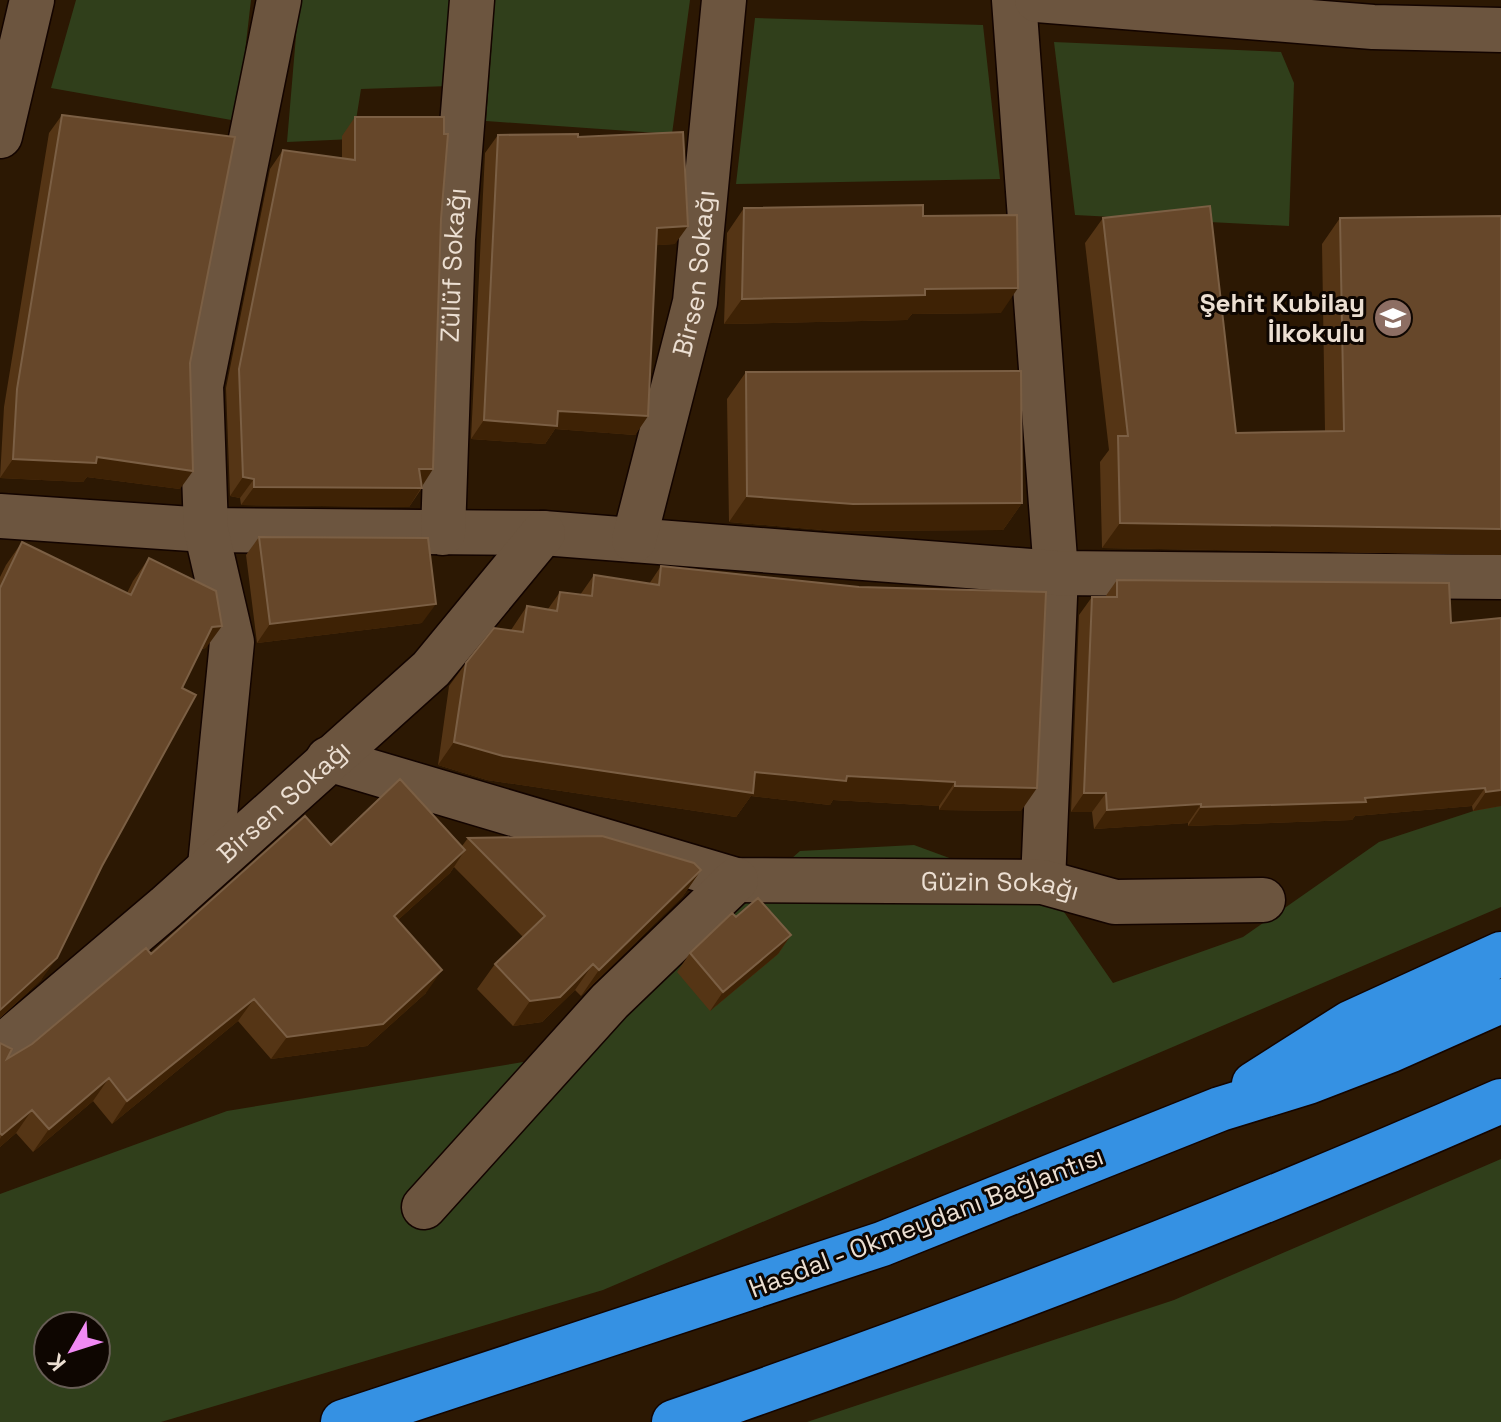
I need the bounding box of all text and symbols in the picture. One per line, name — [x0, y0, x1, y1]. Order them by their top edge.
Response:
street label: Zülüf Sokağı — [432, 187, 474, 343]
street label: Birsen Sokağı — [665, 188, 723, 360]
place label: Şehit Kubilay İlkokulu — [1200, 286, 1365, 350]
school or university icon: Şehit Kubilay İlkokulu — [1372, 297, 1414, 339]
street label: Birsen Sokağı — [210, 732, 358, 870]
street label: Güzin Sokağı — [921, 864, 1083, 908]
street label: Hasdal - Okmeydanı Bağlantısı — [744, 1139, 1108, 1305]
north arrow — [32, 1310, 112, 1390]
text: K — [41, 1348, 72, 1377]

